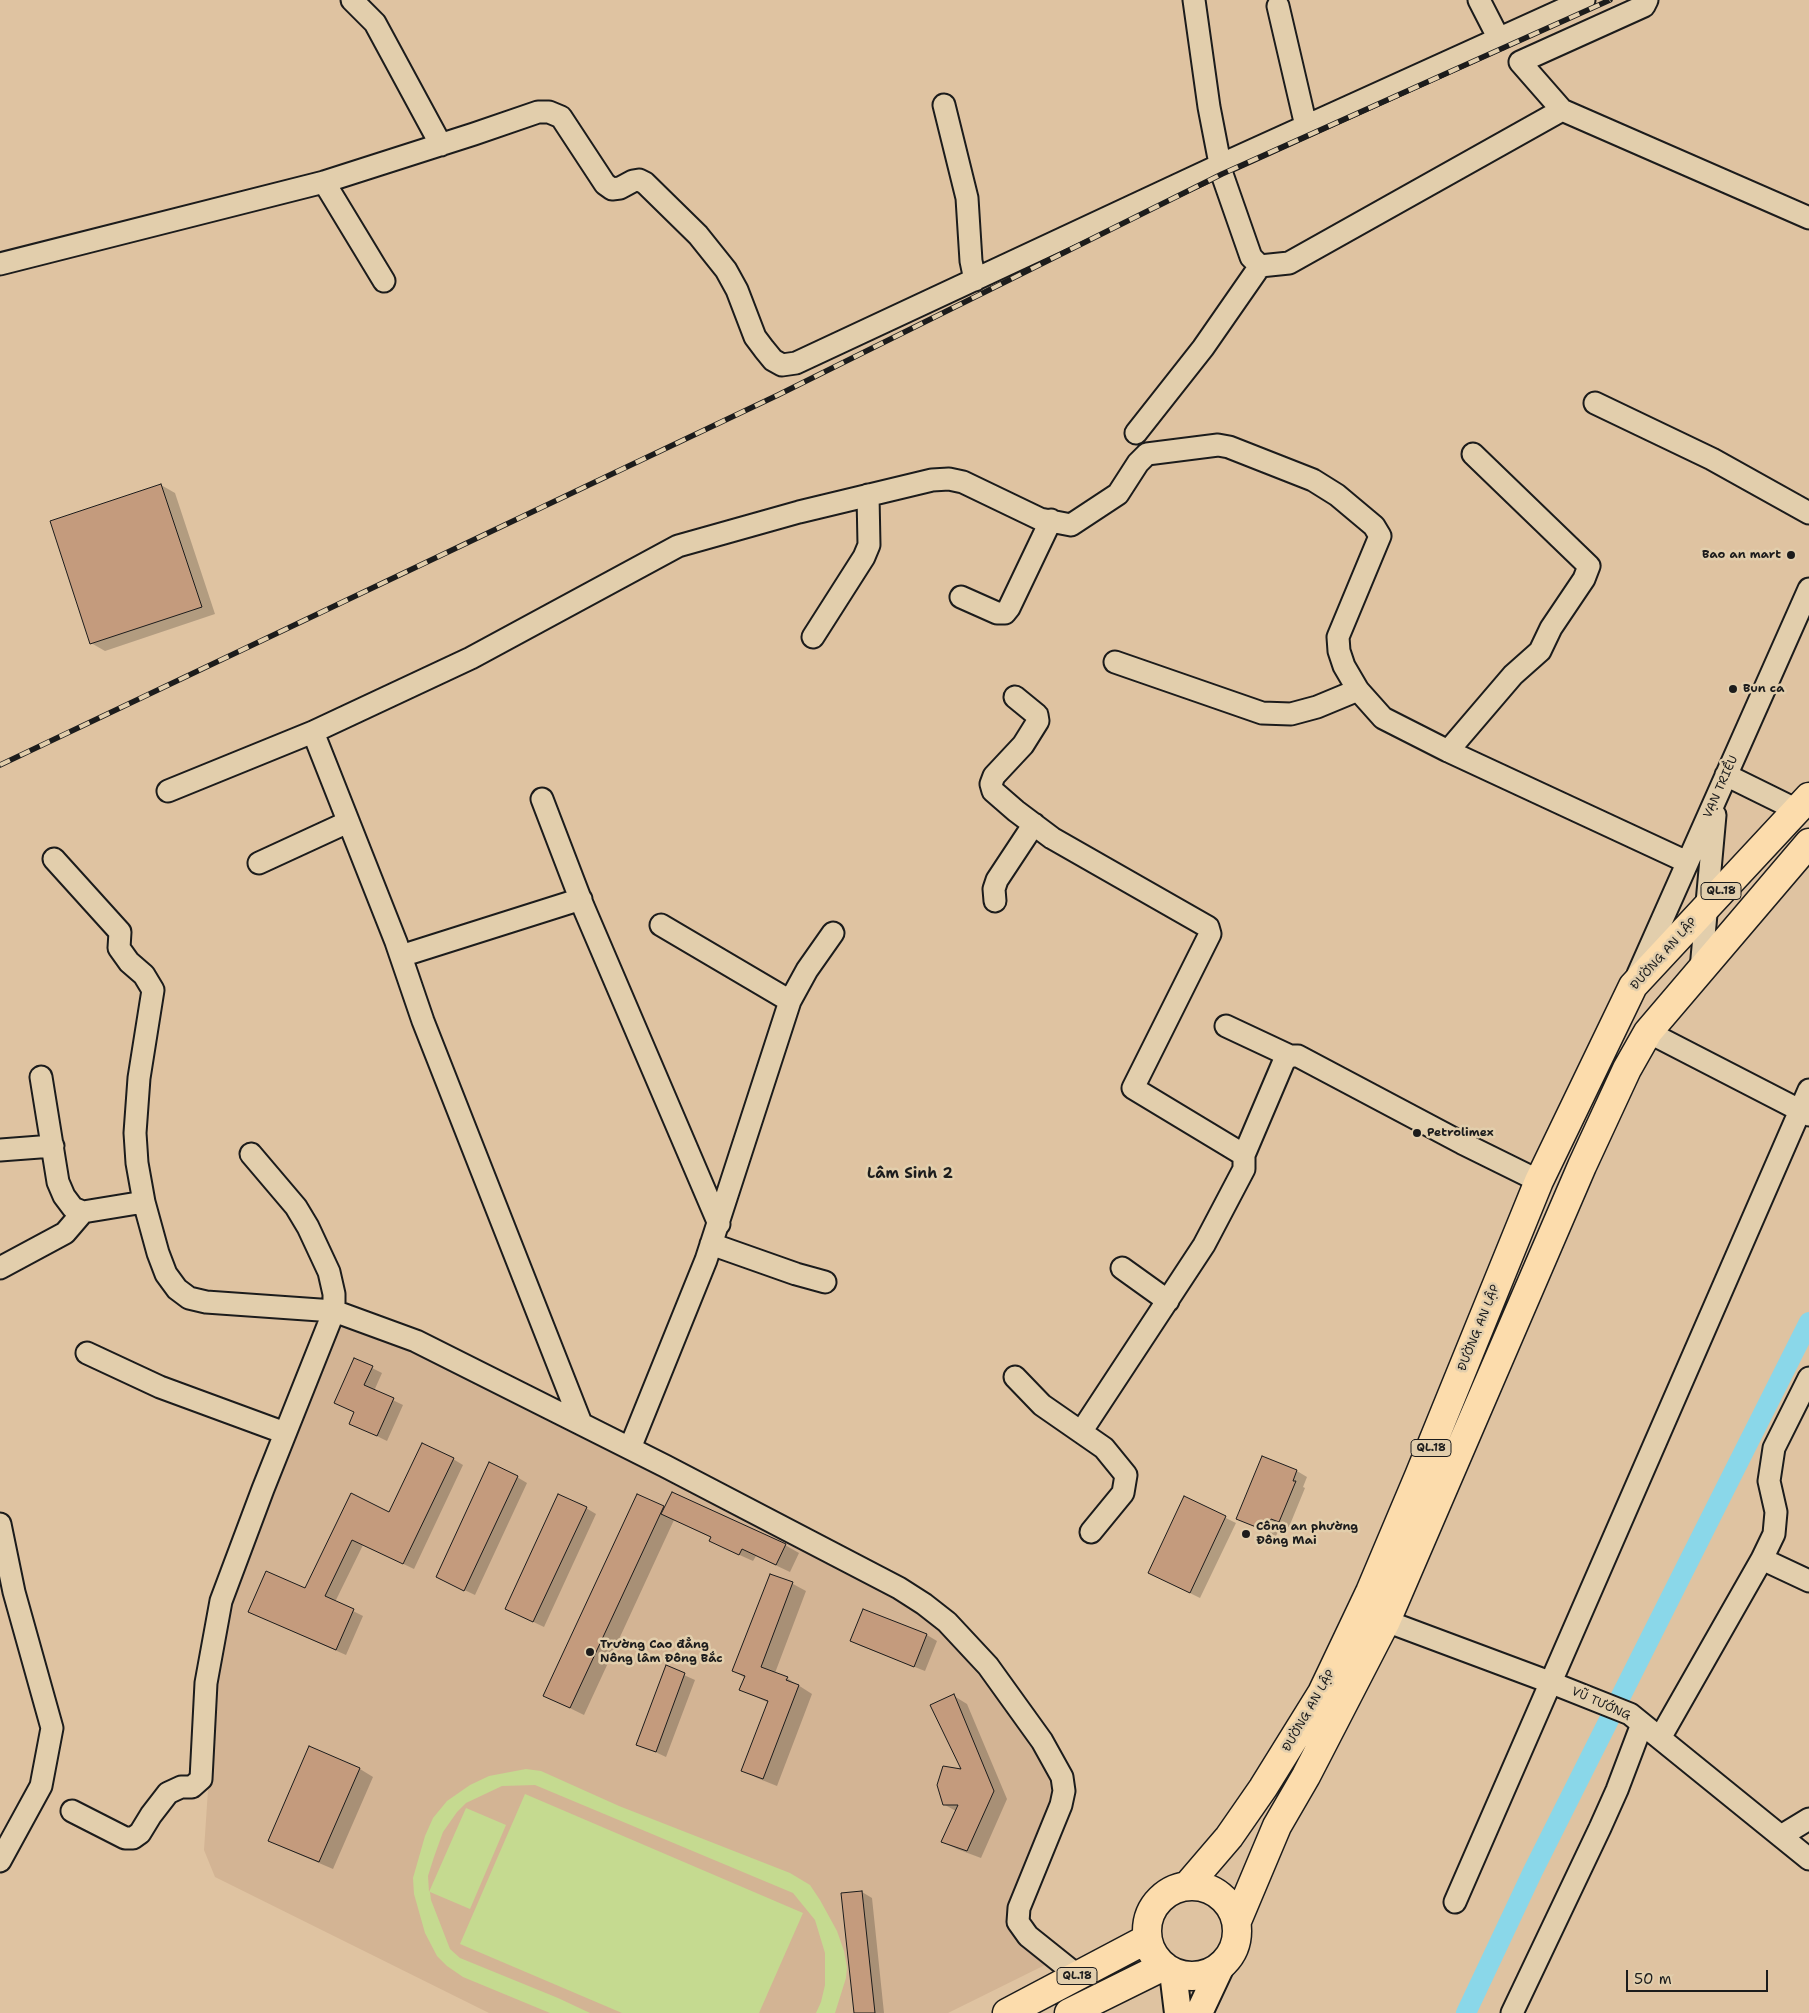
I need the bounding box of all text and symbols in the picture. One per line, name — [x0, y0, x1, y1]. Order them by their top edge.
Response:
place label: Bao an mart — [1702, 548, 1781, 562]
marker: Bao an mart — [1785, 549, 1797, 561]
place label: Bun ca — [1743, 682, 1784, 696]
marker: Bun ca — [1727, 683, 1739, 695]
street label: VẠN TRIỀU — [1701, 754, 1741, 820]
road number: QL.18 — [1701, 882, 1741, 899]
street label: ĐƯỜNG AN LẬP — [1628, 915, 1700, 993]
place label: Petrolimex — [1427, 1126, 1494, 1140]
marker: Petrolimex — [1411, 1127, 1423, 1139]
district label: Lâm Sinh 2 — [867, 1165, 953, 1183]
street label: ĐƯỜNG AN LẬP — [1455, 1283, 1503, 1373]
road number: QL.18 — [1411, 1440, 1451, 1456]
place label: Công an phường Đông Mai — [1256, 1520, 1358, 1548]
marker: Công an phường Đông Mai — [1240, 1528, 1252, 1540]
place label: Trường Cao đẳng Nông lâm Đông Bắc — [600, 1638, 723, 1666]
marker: Trường Cao đẳng Nông lâm Đông Bắc — [584, 1646, 596, 1658]
street label: ĐƯỜNG AN LẬP — [1280, 1668, 1338, 1754]
street label: VŨ TƯỚNG — [1569, 1685, 1633, 1723]
scale bar — [1629, 1960, 1772, 1992]
road number: QL.18 — [1057, 1968, 1097, 1984]
text: 50 m — [1634, 1969, 1672, 1989]

